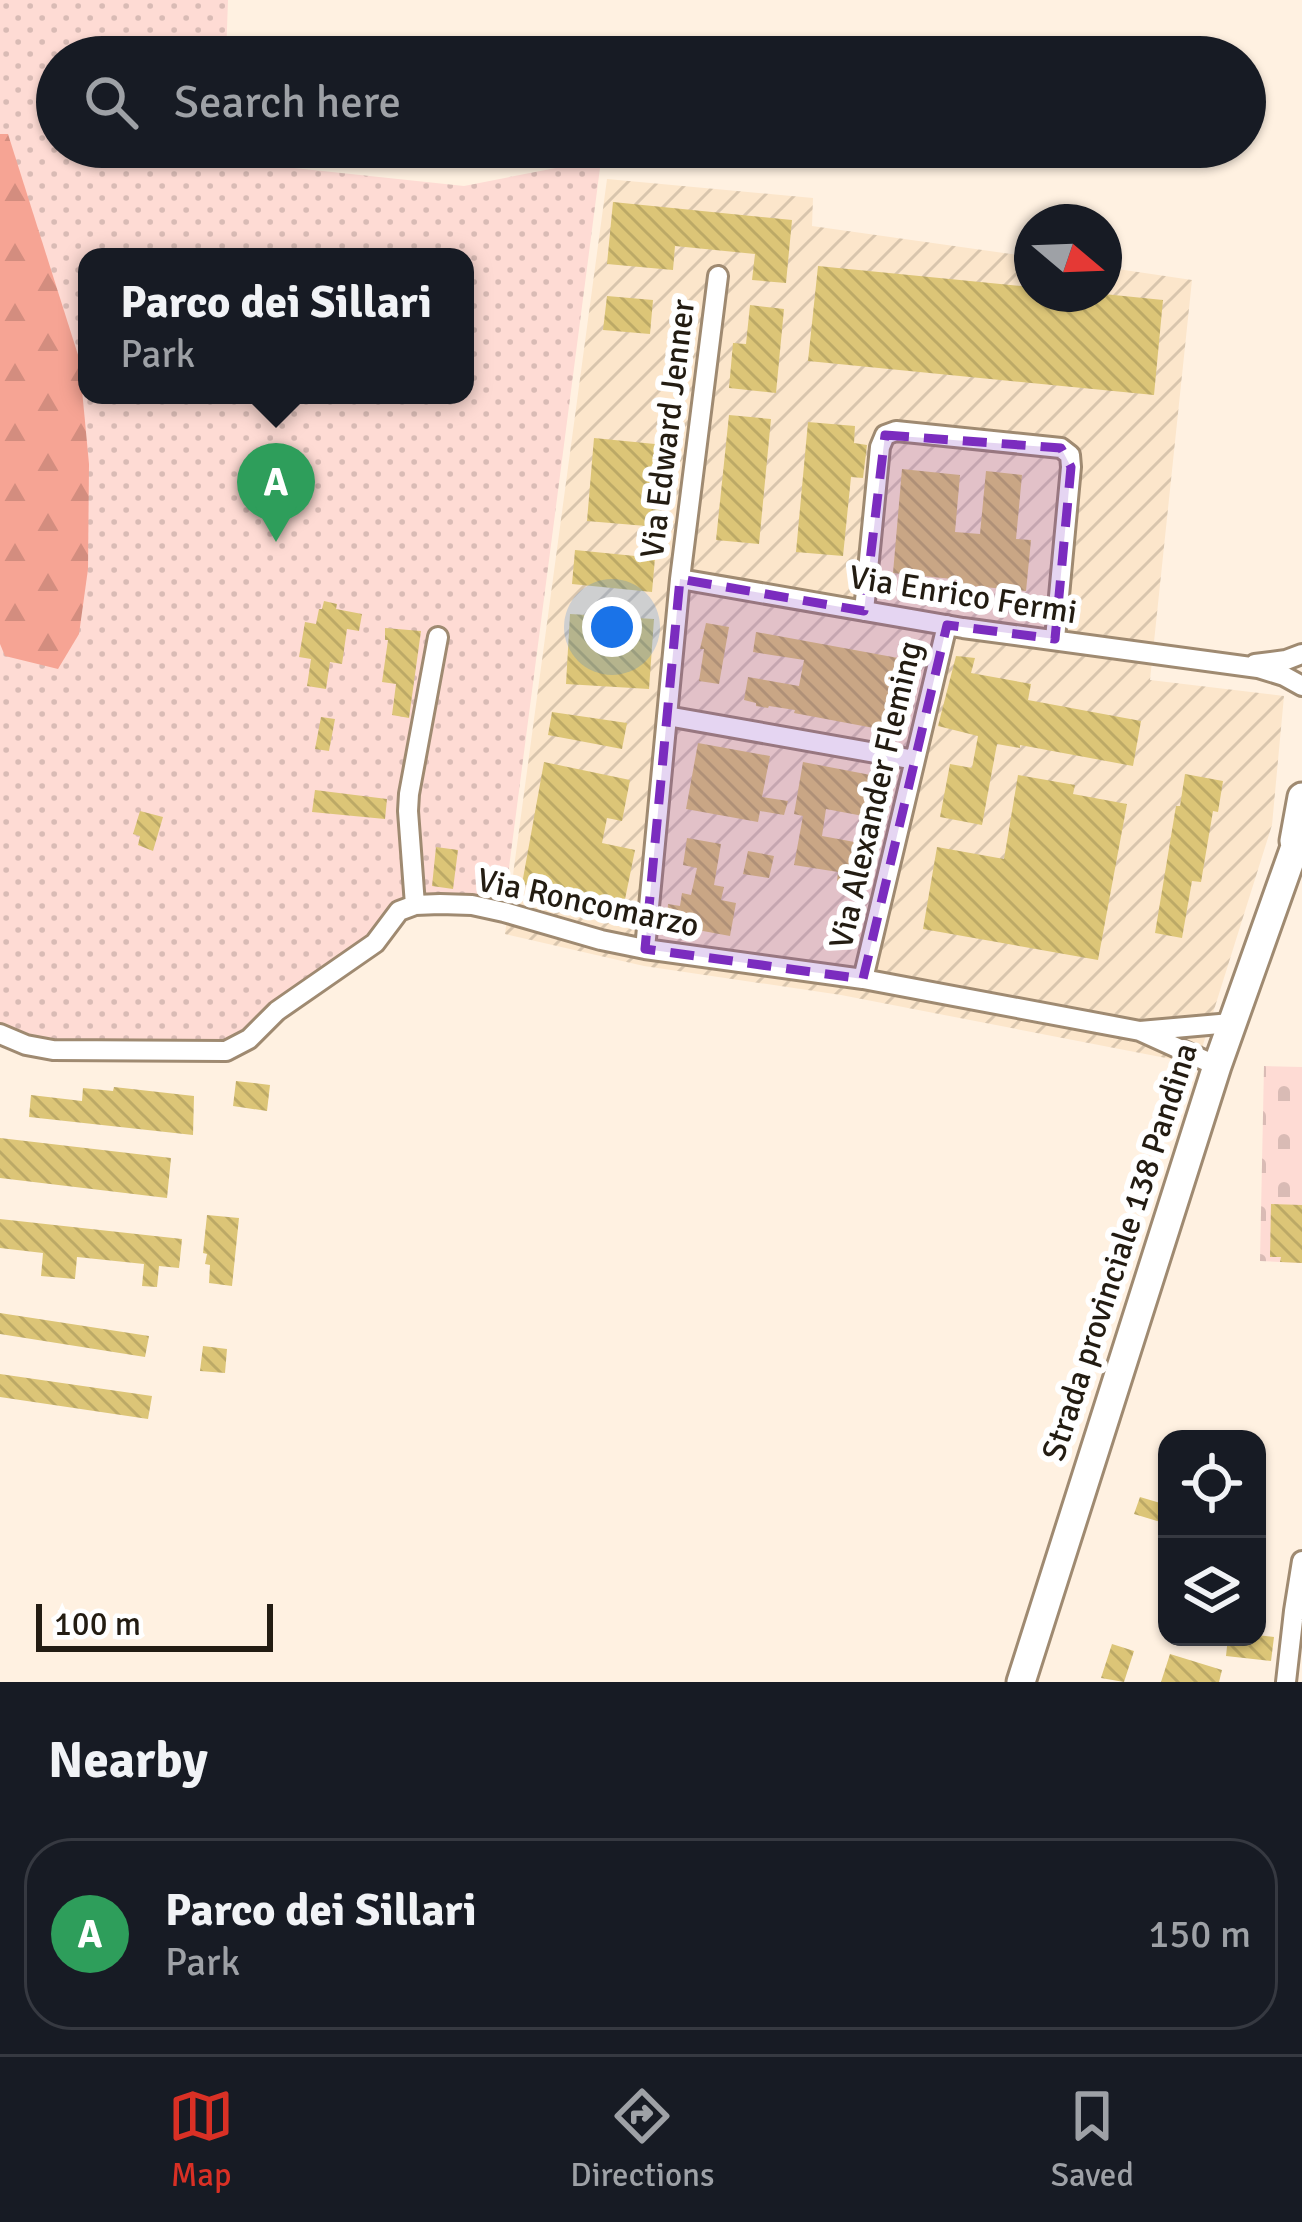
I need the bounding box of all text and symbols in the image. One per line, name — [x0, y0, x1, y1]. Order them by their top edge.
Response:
search box — [36, 36, 1266, 168]
icon: search — [78, 69, 144, 135]
text: Search here — [174, 75, 401, 130]
north arrow — [1014, 204, 1122, 312]
popup — [78, 248, 474, 404]
text: Parco dei Sillari — [120, 275, 432, 330]
street label: Via Edward Jenner — [632, 297, 704, 561]
text: Park — [120, 330, 195, 378]
pin: A — [237, 443, 315, 542]
street label: Via Enrico Fermi — [846, 557, 1080, 633]
your location — [582, 597, 642, 657]
street label: Via Alexander Fleming — [821, 637, 931, 953]
street label: Via Roncomarzo — [473, 859, 703, 947]
street label: Strada provinciale 138 Pandina — [1033, 1038, 1207, 1466]
map controls — [1158, 1430, 1266, 1646]
button: locate — [1158, 1430, 1266, 1538]
button: layers — [1158, 1538, 1266, 1646]
scale bar — [36, 1598, 273, 1651]
text: 100 m — [54, 1604, 141, 1645]
text: Nearby — [48, 1729, 208, 1792]
text: Parco dei Sillari — [165, 1883, 477, 1938]
text: A — [78, 1910, 102, 1958]
text: 150 m — [1148, 1910, 1251, 1958]
text: Park — [165, 1938, 240, 1986]
tab: Map — [168, 2083, 234, 2196]
tab: Directions — [570, 2083, 715, 2196]
tab: Saved — [1051, 2083, 1134, 2196]

